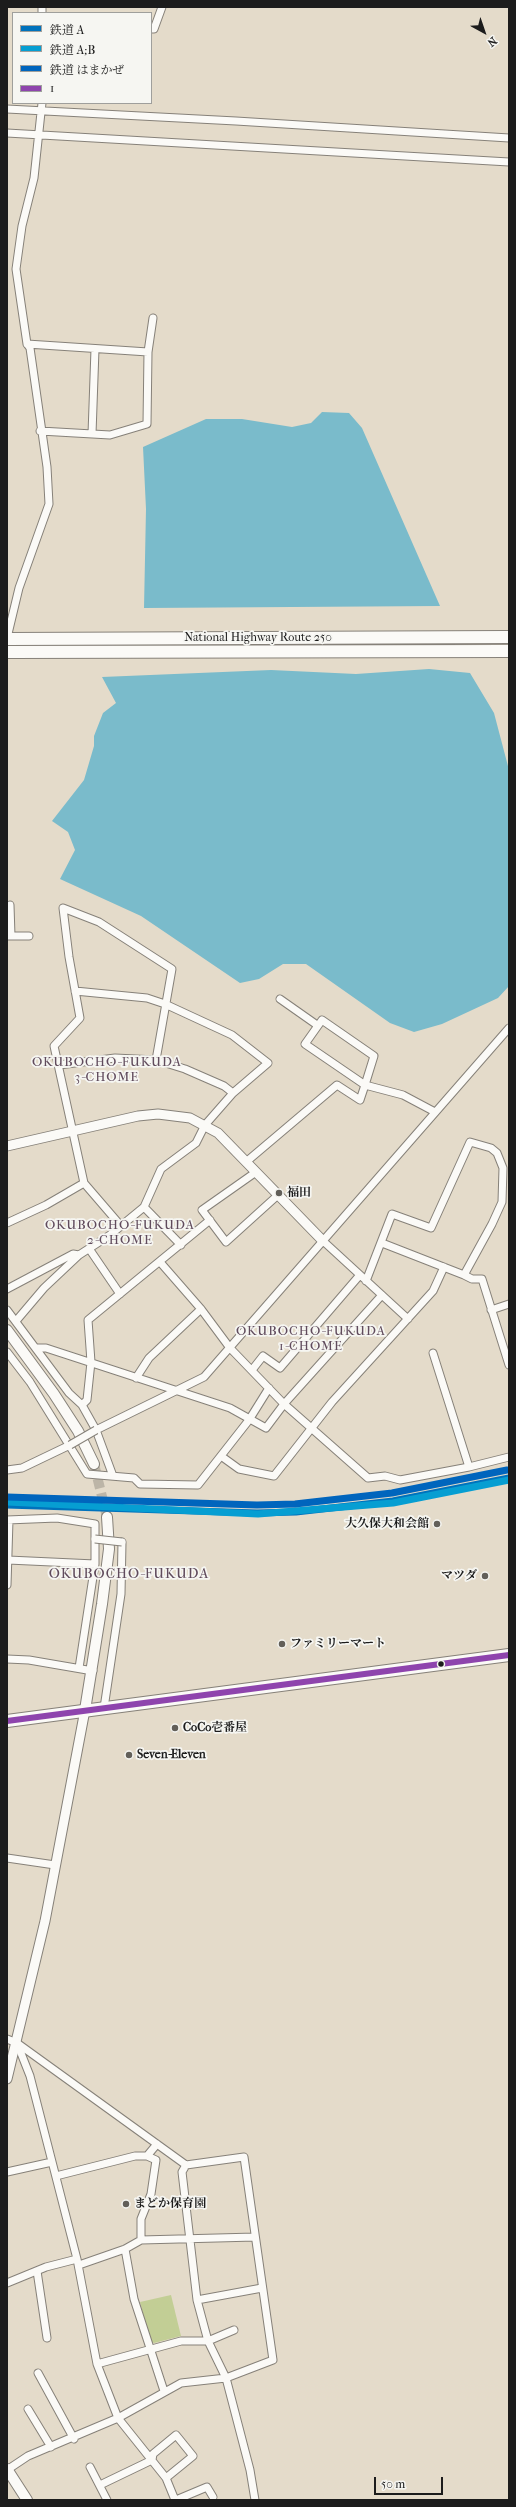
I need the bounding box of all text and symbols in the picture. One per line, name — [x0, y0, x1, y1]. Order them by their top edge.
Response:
legend — [12, 12, 152, 104]
north arrow — [464, 12, 504, 52]
text: 鉄道 A — [50, 23, 84, 37]
text: N — [485, 34, 499, 49]
text: 鉄道 A;B — [50, 43, 95, 57]
text: 鉄道 はまかぜ — [50, 63, 125, 77]
text: 1 — [50, 81, 54, 95]
street label: National Highway Route 250 — [184, 631, 332, 645]
district label: OKUBOCHO-FUKUDA 3-CHOME — [32, 1055, 182, 1086]
place label: 福田 — [287, 1186, 311, 1200]
marker: 福田 — [274, 1188, 284, 1198]
district label: OKUBOCHO-FUKUDA 2-CHOME — [45, 1218, 195, 1249]
district label: OKUBOCHO-FUKUDA 1-CHOME — [236, 1324, 386, 1355]
place label: 大久保大和会館 — [345, 1517, 429, 1531]
marker: 大久保大和会館 — [432, 1519, 442, 1529]
district label: OKUBOCHO-FUKUDA — [49, 1567, 209, 1583]
place label: マツダ — [441, 1569, 477, 1583]
marker: マツダ — [480, 1571, 490, 1581]
place label: ファミリーマート — [290, 1637, 386, 1651]
marker: ファミリーマート — [277, 1639, 287, 1649]
unlabelled marker — [436, 1659, 446, 1669]
place label: CoCo壱番屋 — [183, 1721, 247, 1735]
marker: CoCo壱番屋 — [170, 1723, 180, 1733]
place label: Seven-Eleven — [137, 1748, 206, 1762]
marker: Seven-Eleven — [124, 1750, 134, 1760]
place label: まどか保育園 — [134, 2197, 206, 2211]
marker: まどか保育園 — [121, 2199, 131, 2209]
scale bar — [376, 2469, 445, 2495]
text: 50 m — [381, 2477, 405, 2491]

